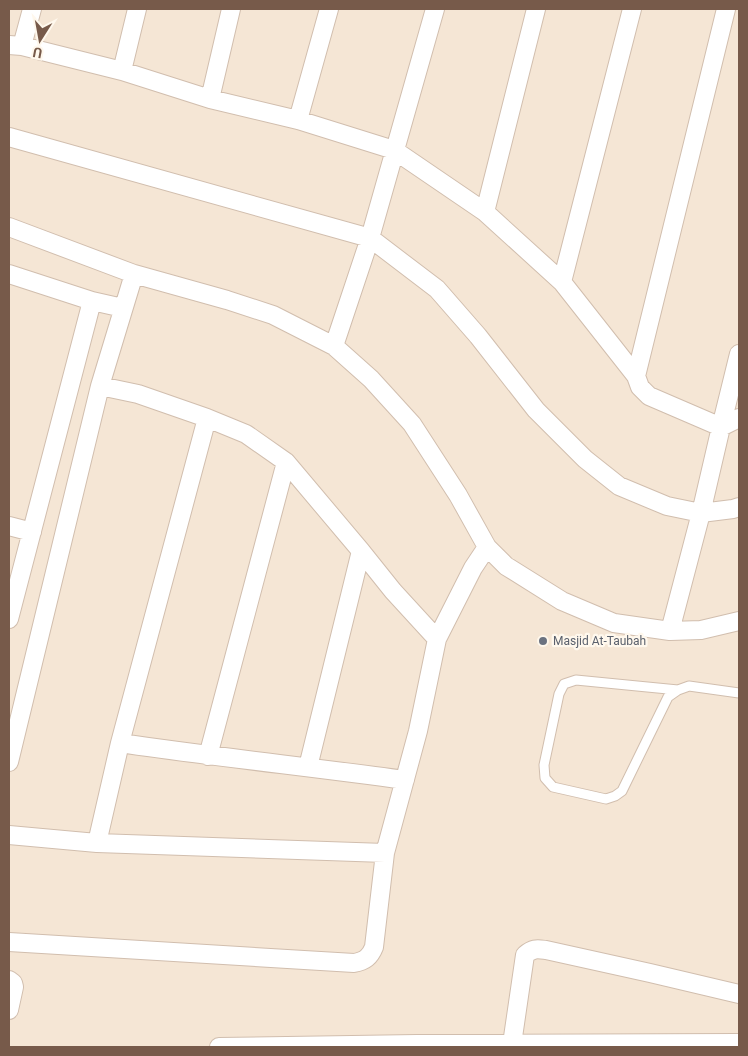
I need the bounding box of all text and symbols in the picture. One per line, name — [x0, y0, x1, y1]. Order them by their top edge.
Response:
north arrow — [15, 15, 65, 65]
text: U — [31, 44, 44, 61]
place label: Masjid At-Taubah — [553, 634, 646, 648]
marker: Masjid At-Taubah — [537, 635, 549, 647]

